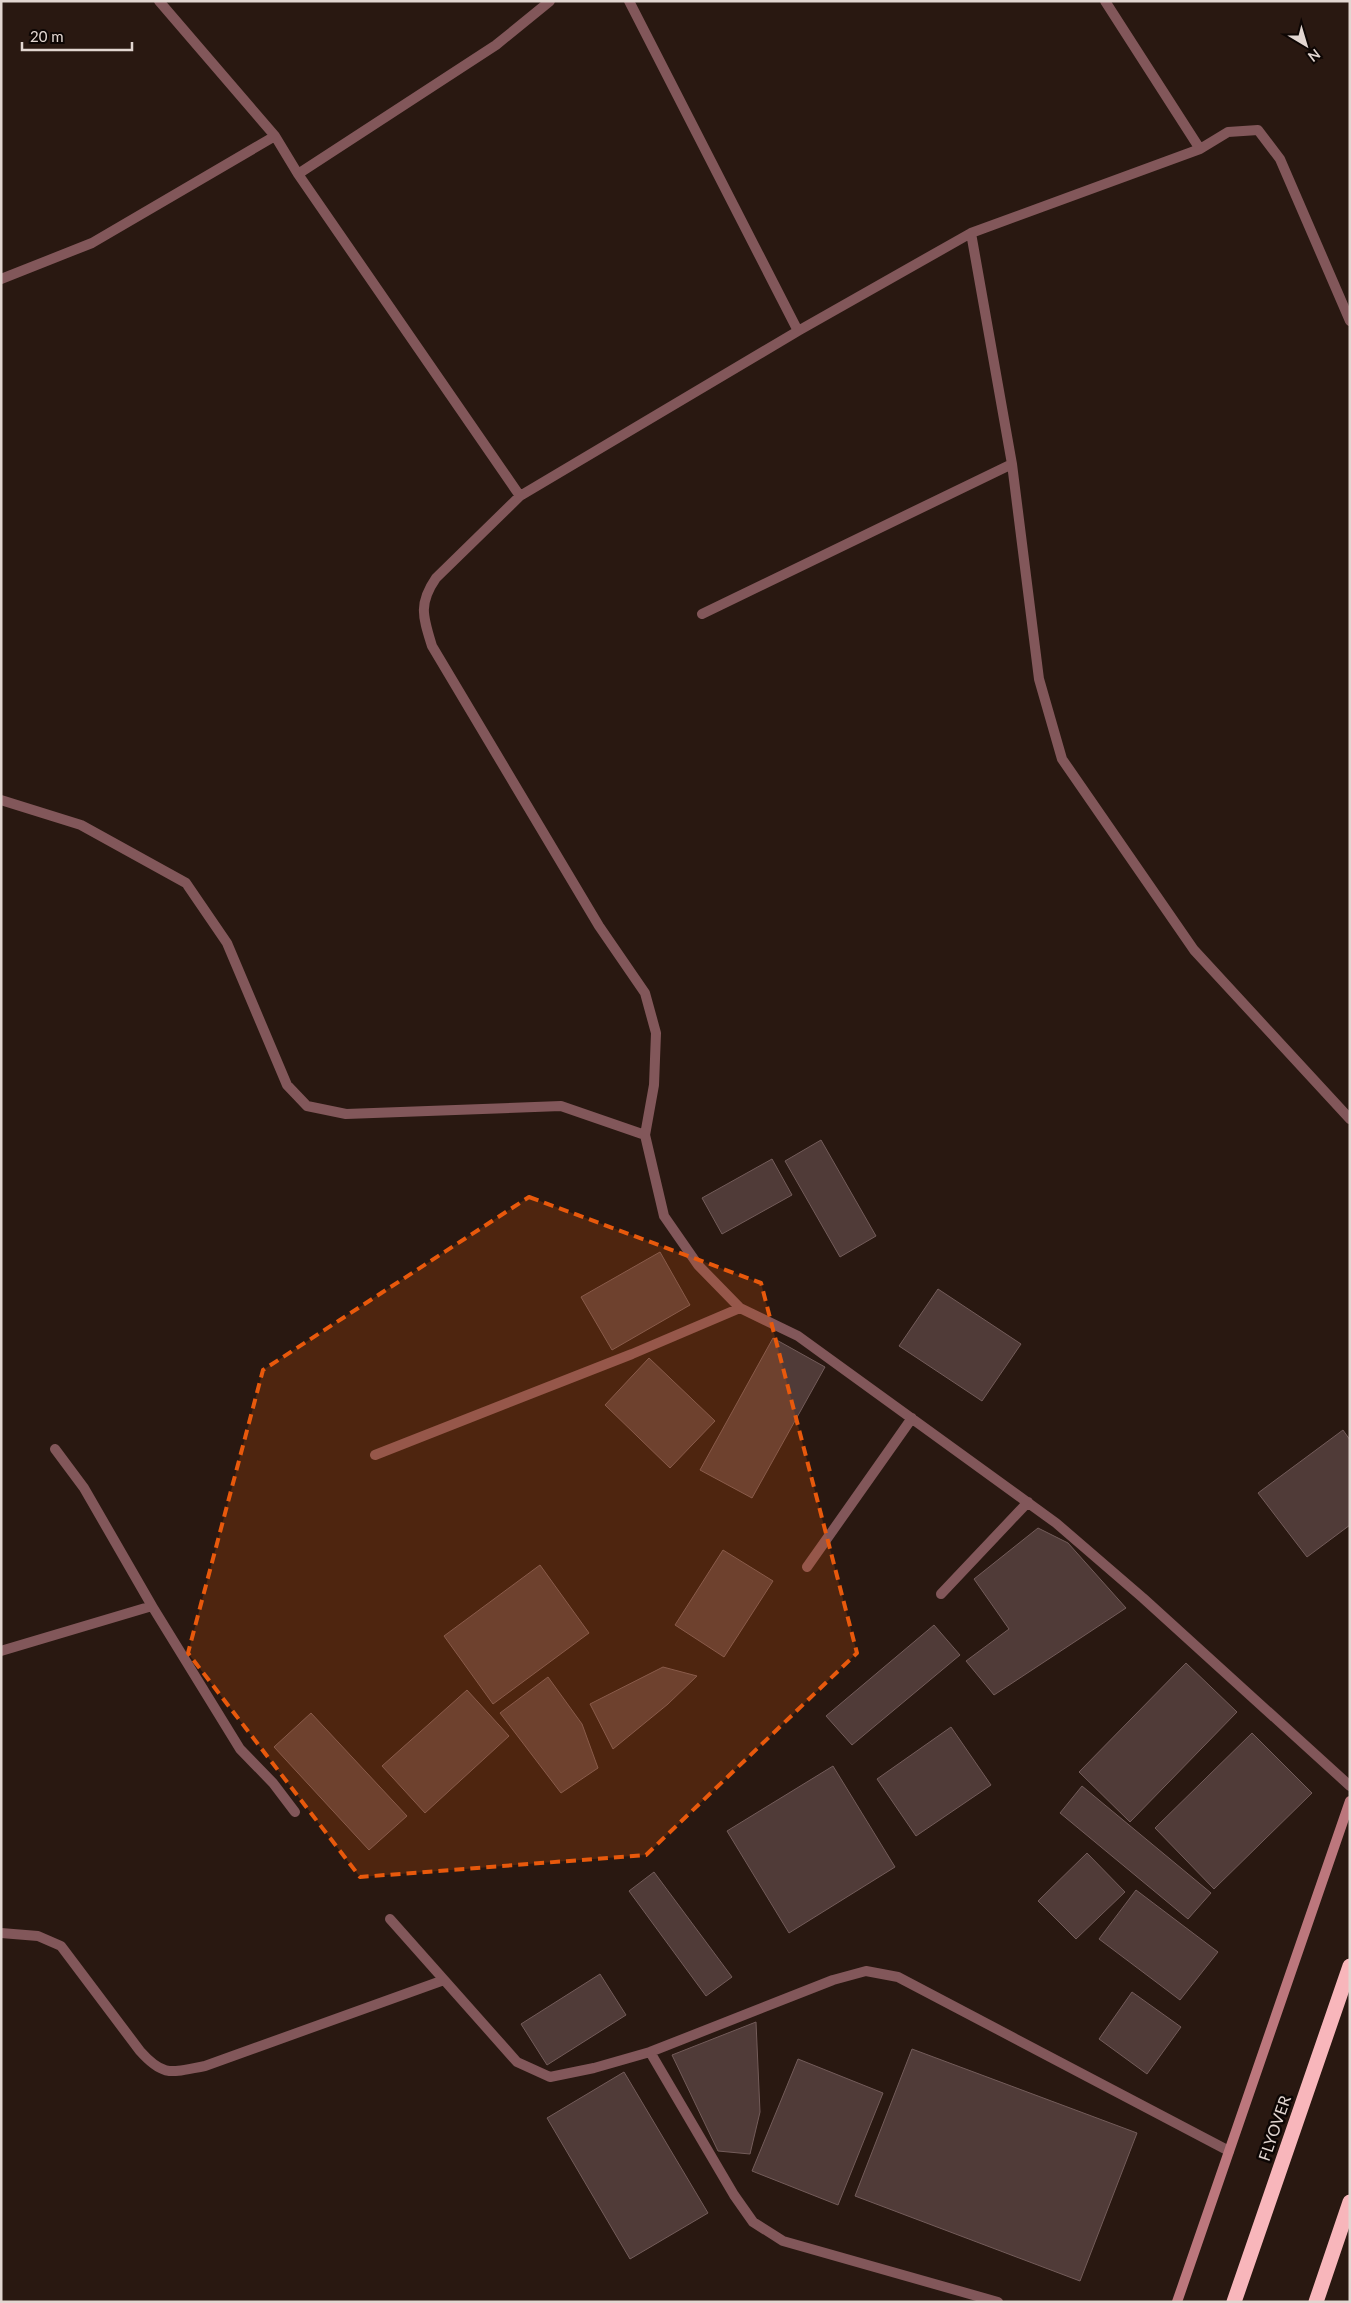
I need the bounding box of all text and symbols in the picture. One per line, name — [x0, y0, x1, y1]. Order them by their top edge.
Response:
scale bar — [22, 20, 132, 52]
north arrow — [1281, 20, 1331, 70]
text: 20 m — [30, 27, 64, 45]
text: N — [1305, 46, 1324, 66]
street label: FLYOVER — [1254, 2093, 1294, 2163]

